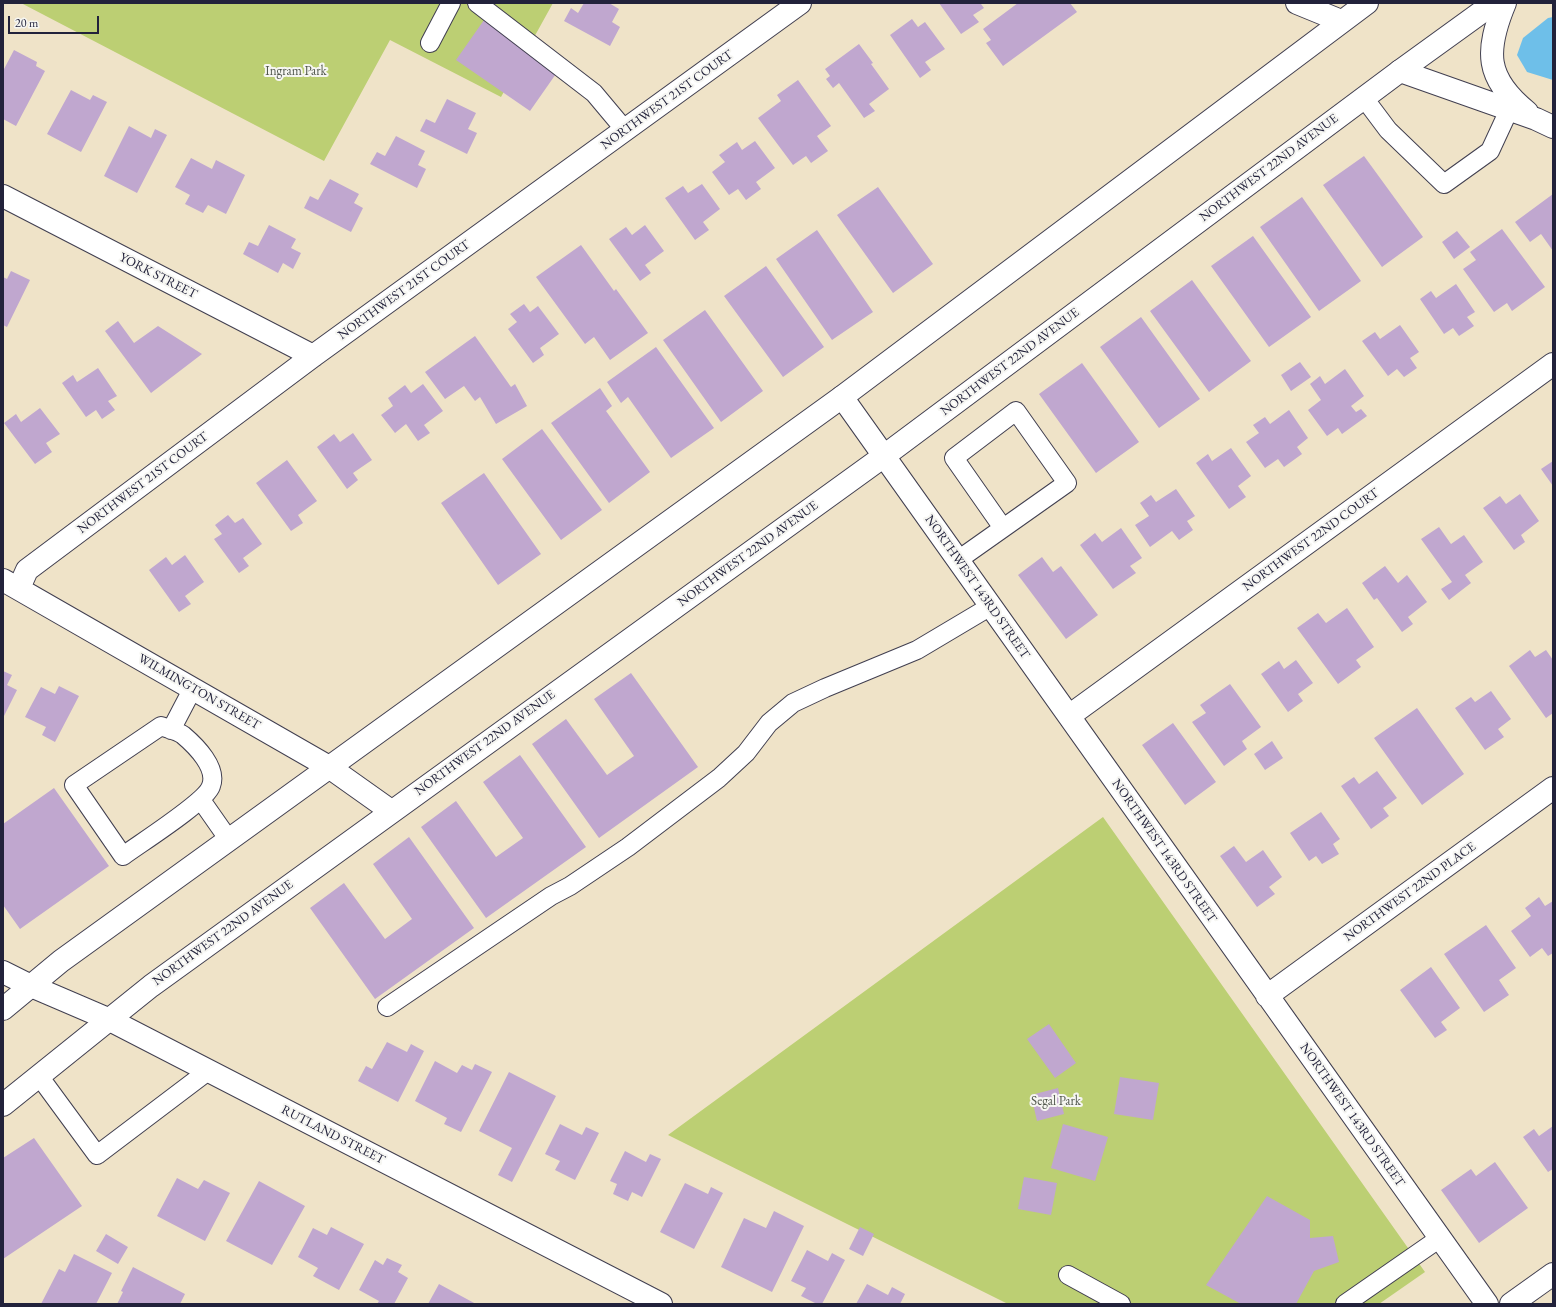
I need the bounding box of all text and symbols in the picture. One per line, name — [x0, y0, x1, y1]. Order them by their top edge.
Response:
scale bar — [10, 8, 101, 34]
text: 20 m — [15, 15, 38, 31]
street label: NORTHWEST 21ST COURT — [598, 47, 736, 153]
park label: Ingram Park — [265, 63, 327, 79]
street label: NORTHWEST 22ND AVENUE — [1197, 111, 1341, 225]
street label: NORTHWEST 21ST COURT — [335, 237, 473, 343]
street label: YORK STREET — [116, 250, 200, 302]
street label: NORTHWEST 22ND AVENUE — [938, 305, 1082, 419]
street label: NORTHWEST 21ST COURT — [75, 429, 211, 537]
street label: NORTHWEST 22ND COURT — [1240, 485, 1382, 595]
street label: NORTHWEST 22ND AVENUE — [675, 498, 821, 610]
street label: NORTHWEST 143RD STREET — [921, 512, 1033, 662]
street label: WILMINGTON STREET — [135, 651, 263, 733]
street label: NORTHWEST 22ND AVENUE — [412, 687, 558, 799]
street label: NORTHWEST 143RD STREET — [1108, 776, 1220, 926]
street label: NORTHWEST 22ND PLACE — [1341, 839, 1479, 945]
street label: NORTHWEST 22ND AVENUE — [150, 877, 296, 989]
street label: NORTHWEST 143RD STREET — [1296, 1040, 1408, 1190]
park label: Segal Park — [1031, 1093, 1081, 1109]
street label: RUTLAND STREET — [279, 1102, 387, 1168]

